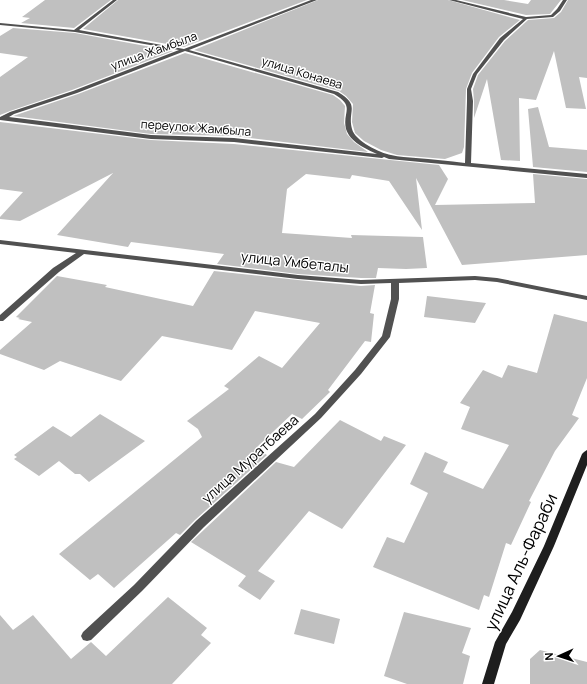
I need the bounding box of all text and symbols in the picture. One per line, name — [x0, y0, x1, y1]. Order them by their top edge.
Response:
street label: улица Жамбыла — [108, 27, 199, 74]
street label: улица Конаева — [260, 52, 345, 93]
street label: переулок Жамбыла — [140, 115, 252, 140]
street label: улица Умбеталы — [240, 246, 350, 277]
street label: улица Муратбаева — [197, 410, 302, 507]
street label: улица Аль-Фараби — [479, 489, 562, 634]
north arrow — [539, 636, 579, 676]
text: N — [541, 652, 556, 661]

